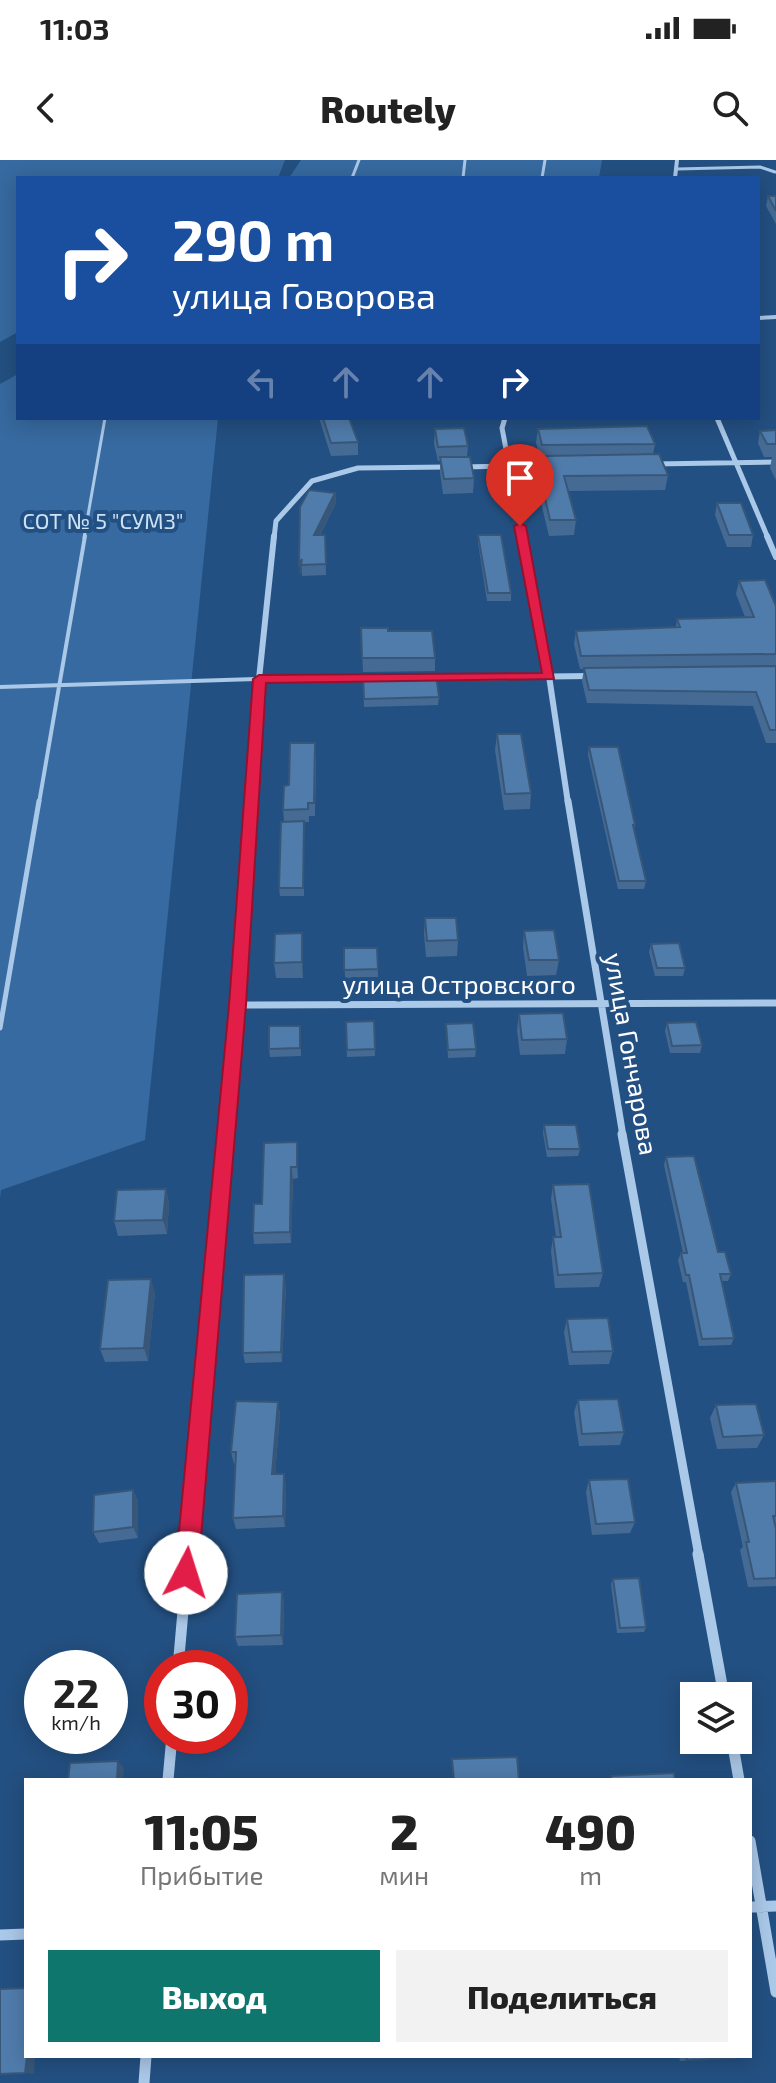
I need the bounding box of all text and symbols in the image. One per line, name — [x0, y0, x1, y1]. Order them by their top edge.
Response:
text: 11:03 — [40, 10, 110, 46]
icon: back — [24, 86, 68, 130]
icon: search — [708, 86, 752, 130]
text: Routely — [320, 87, 456, 130]
text: 290 m — [172, 205, 334, 272]
icon: right — [40, 208, 144, 312]
text: улица Говорова — [172, 273, 436, 316]
icon: left — [240, 360, 284, 404]
icon: ahead — [324, 360, 368, 404]
icon: ahead — [408, 360, 452, 404]
icon: right — [492, 360, 536, 404]
pin — [486, 444, 554, 526]
icon: arrive — [498, 456, 542, 500]
park label: СОТ № 5 "СУМЗ" — [22, 507, 184, 533]
street label: улица Гончарова — [598, 950, 666, 1157]
street label: улица Островского — [342, 968, 576, 1000]
position arrow — [144, 1531, 228, 1615]
speed limit sign: 30 — [144, 1650, 248, 1754]
text: 22 — [53, 1668, 99, 1716]
map controls — [680, 1682, 752, 1754]
button: layers — [680, 1682, 752, 1754]
text: km/h — [51, 1710, 101, 1734]
text: 11:05 — [145, 1802, 259, 1860]
text: 2 — [390, 1802, 418, 1860]
text: 490 — [545, 1802, 636, 1860]
text: Прибытие — [140, 1859, 263, 1890]
text: мин — [379, 1859, 429, 1890]
text: m — [579, 1859, 602, 1890]
button: Выход — [48, 1950, 380, 2042]
button: Поделиться — [396, 1950, 728, 2042]

